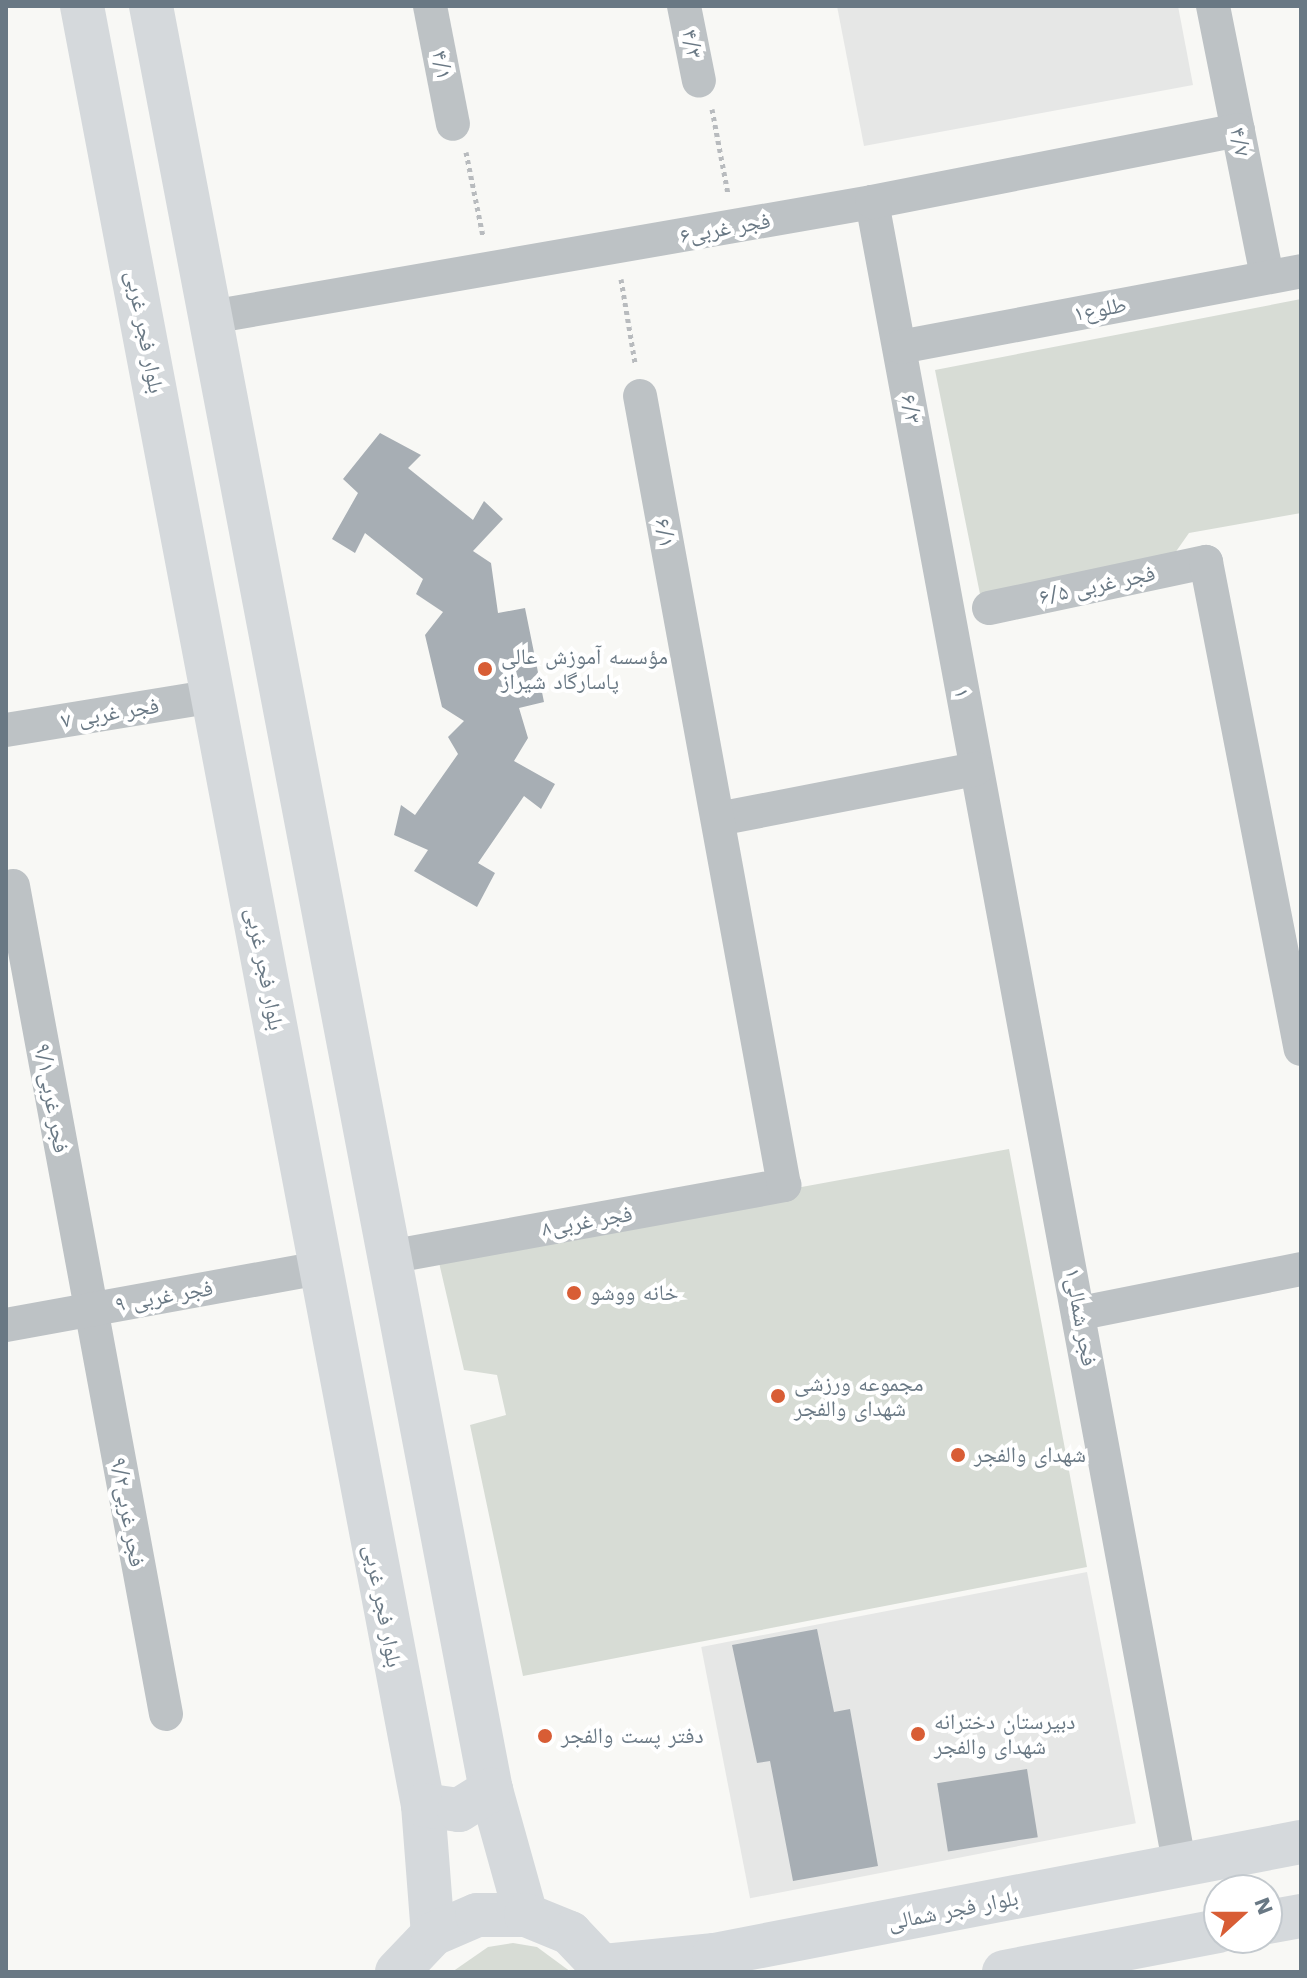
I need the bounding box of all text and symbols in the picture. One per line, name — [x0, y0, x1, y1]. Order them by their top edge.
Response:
street label: ۴/۳ — [676, 27, 708, 61]
street label: ۴/۱ — [426, 48, 458, 82]
street label: ۴/۷ — [1224, 125, 1256, 159]
street label: فجر غربی۶ — [678, 207, 772, 249]
street label: بلوار فجر غربی — [120, 268, 170, 396]
street label: طلوع۱ — [1071, 291, 1129, 327]
street label: ۶/۳ — [895, 392, 927, 426]
street label: ۶/۱ — [649, 516, 681, 550]
street label: ۶/۵ فجر غربی — [1036, 560, 1158, 610]
place label: مؤسسه آموزش عالی پاسارگاد شیراز — [501, 643, 668, 694]
marker: مؤسسه آموزش عالی پاسارگاد شیراز — [476, 660, 494, 678]
street label: ۱ — [948, 686, 976, 700]
street label: ۷ فجر غربی — [59, 692, 161, 734]
street label: بلوار فجر غربی — [240, 905, 290, 1033]
street label: فجر غربی۹/۱ — [29, 1041, 75, 1155]
street label: فجر غربی۸ — [540, 1200, 634, 1242]
street label: فجر شمالی۱ — [1059, 1266, 1103, 1368]
street label: ۹ فجر غربی — [113, 1274, 215, 1318]
place label: خانه ووشو — [590, 1280, 678, 1306]
marker: خانه ووشو — [565, 1284, 583, 1302]
place label: مجموعه ورزشی شهدای والفجر — [794, 1370, 923, 1422]
marker: مجموعه ورزشی شهدای والفجر — [769, 1387, 787, 1405]
place label: شهدای والفجر — [974, 1442, 1086, 1468]
marker: شهدای والفجر — [949, 1446, 967, 1464]
street label: فجر غربی۹/۲ — [105, 1455, 151, 1569]
street label: بلوار فجر غربی — [358, 1542, 408, 1670]
place label: دبیرستان دخترانه شهدای والفجر — [934, 1708, 1075, 1760]
place label: دفتر پست والفجر — [561, 1723, 704, 1749]
marker: دبیرستان دخترانه شهدای والفجر — [909, 1725, 927, 1743]
marker: دفتر پست والفجر — [536, 1727, 554, 1745]
north arrow — [1203, 1874, 1283, 1954]
street label: بلوار فجر شمالی — [886, 1884, 1020, 1936]
text: N — [1249, 1894, 1279, 1918]

